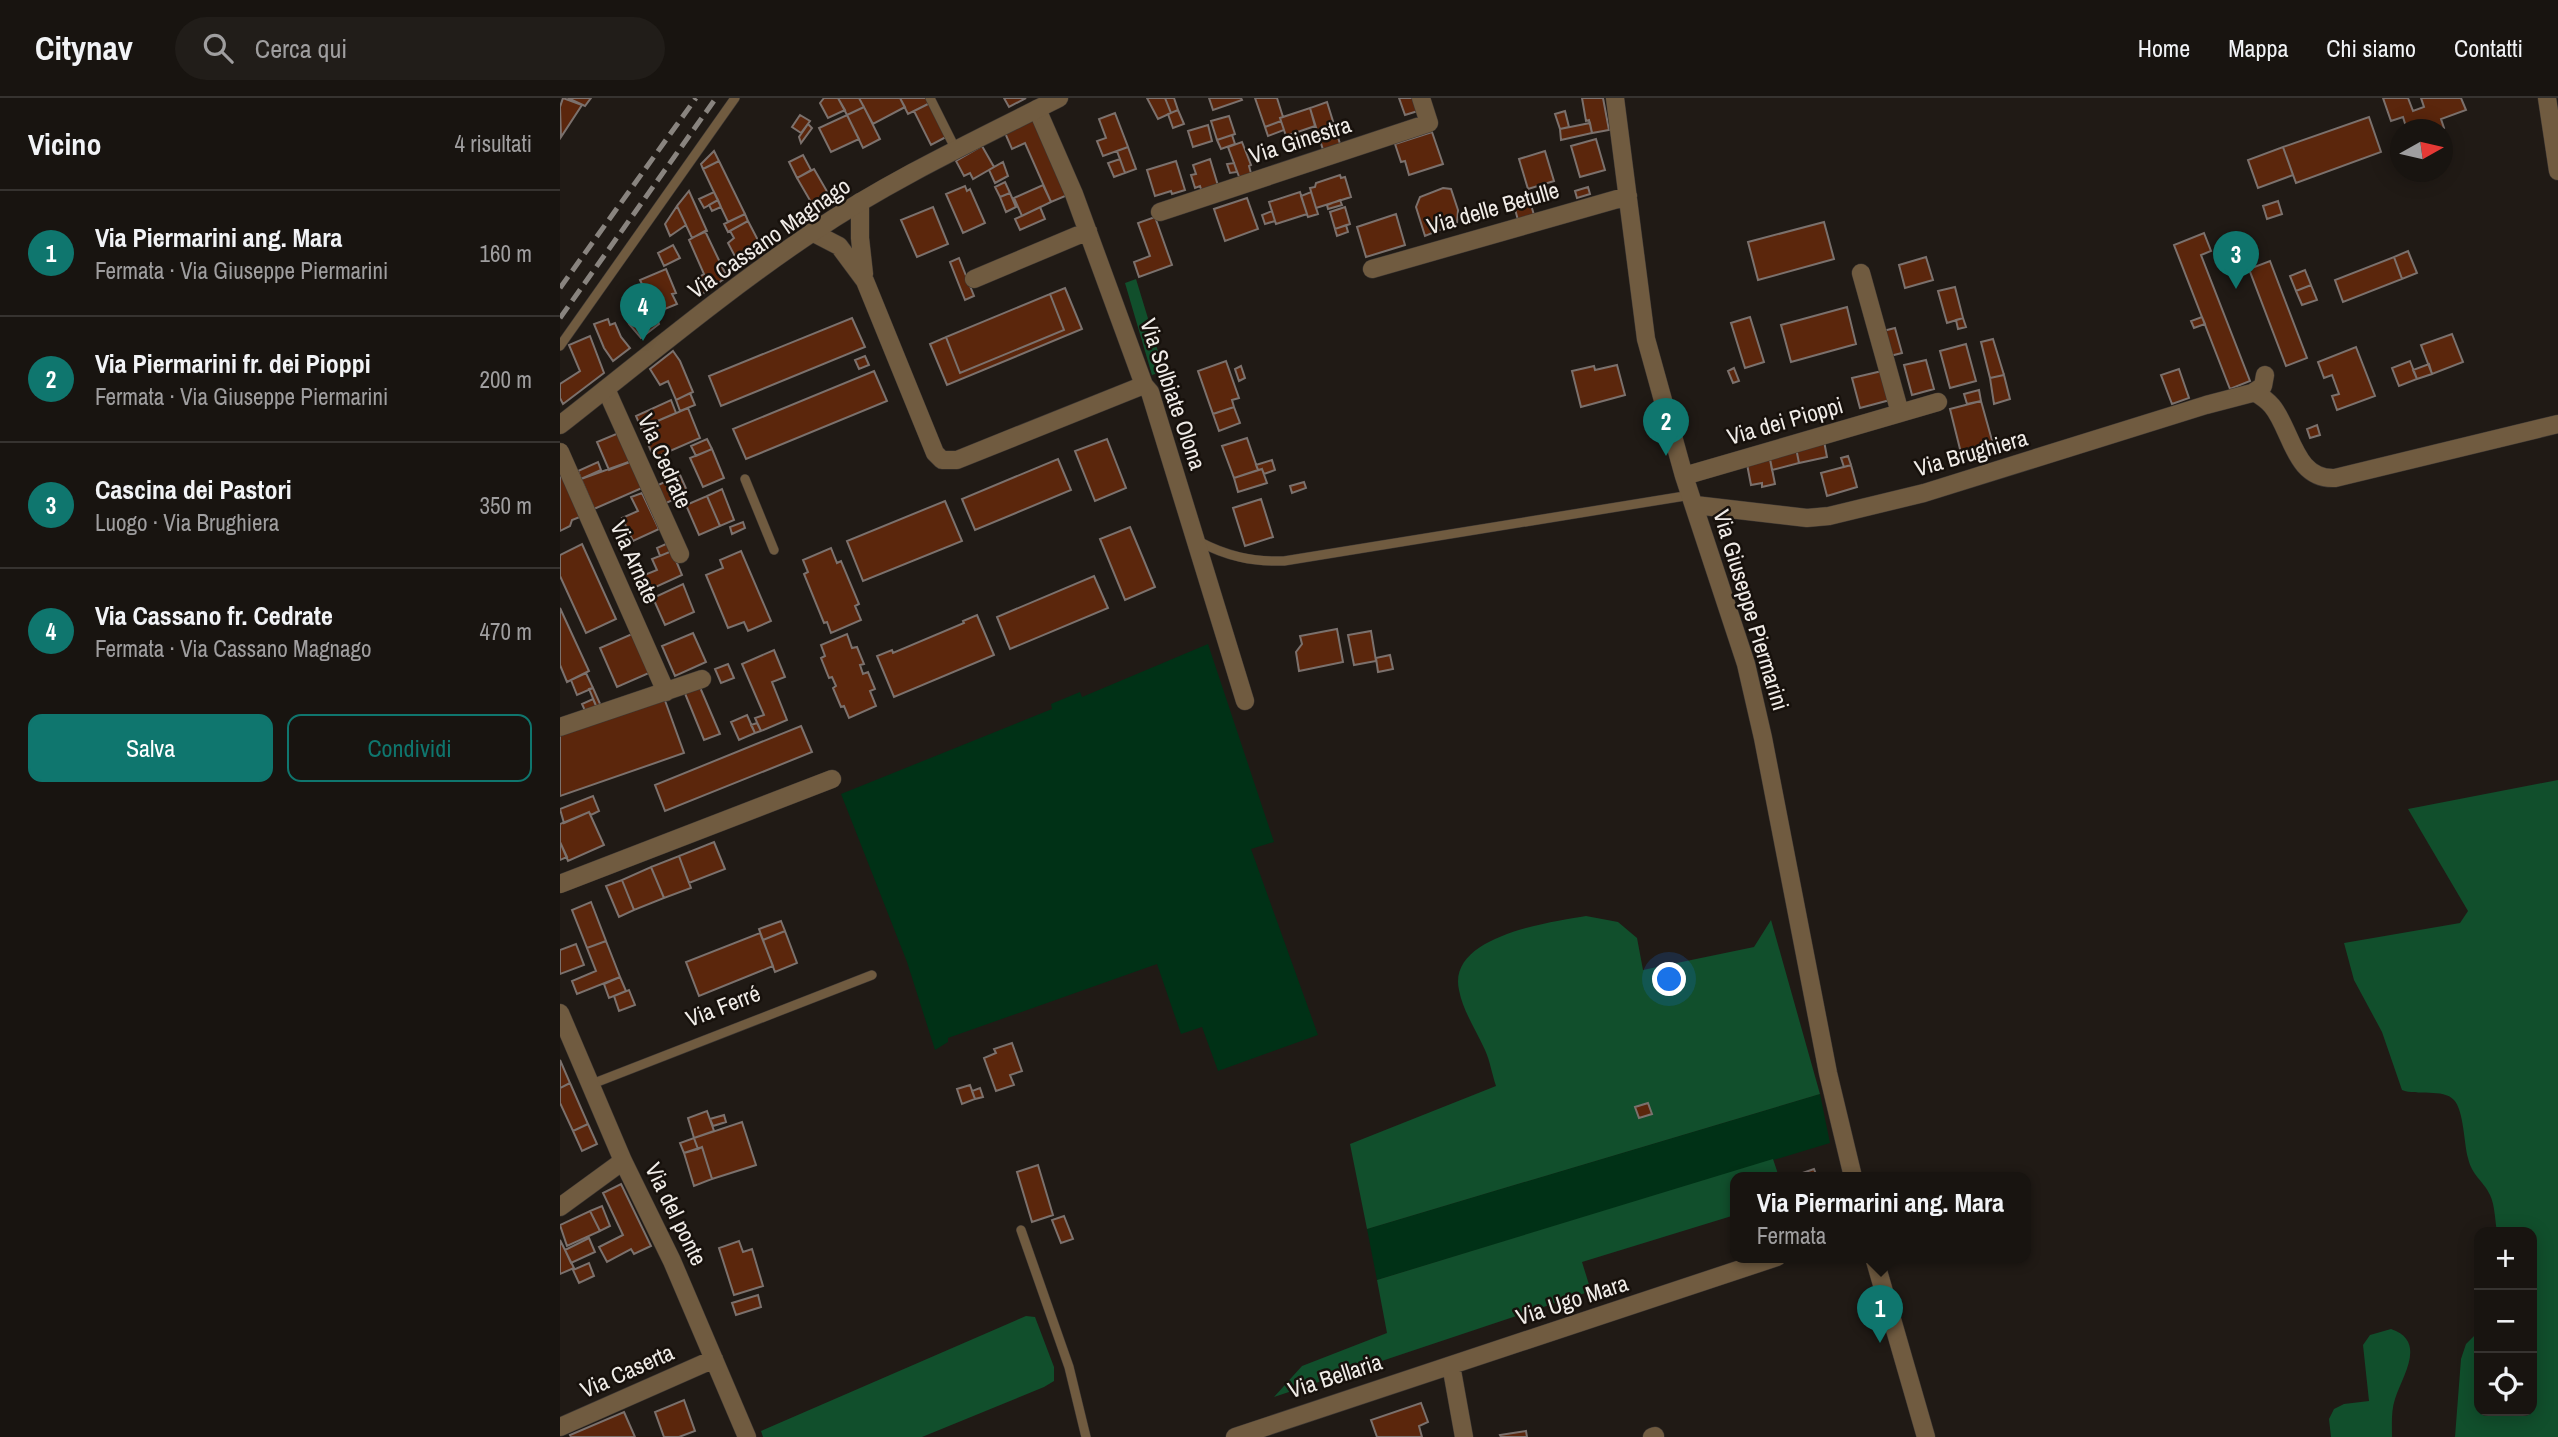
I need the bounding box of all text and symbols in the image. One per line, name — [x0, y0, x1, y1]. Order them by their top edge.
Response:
search box — [175, 17, 665, 80]
text: Citynav — [35, 26, 133, 70]
icon: search — [199, 29, 237, 67]
text: Cerca qui — [255, 31, 347, 66]
text: Home — [2138, 32, 2190, 64]
text: Mappa — [2228, 32, 2288, 64]
text: Chi siamo — [2326, 32, 2416, 64]
text: Contatti — [2454, 32, 2523, 64]
street label: Via Ginestra — [1245, 108, 1355, 171]
north arrow — [2390, 119, 2453, 182]
text: Vicino — [28, 124, 101, 164]
text: 4 risultati — [454, 128, 532, 159]
street label: Via Cassano Magnago — [681, 170, 856, 305]
street label: Via delle Betulle — [1423, 174, 1562, 241]
text: Via Piermarini ang. Mara — [95, 220, 342, 255]
pin: 3 — [2213, 231, 2259, 289]
text: 1 — [46, 238, 56, 269]
text: 160 m — [480, 238, 532, 269]
text: Fermata · Via Giuseppe Piermarini — [95, 255, 388, 286]
pin: 4 — [620, 283, 666, 341]
street label: Via Solbiate Olona — [1133, 314, 1214, 474]
text: Via Piermarini fr. dei Pioppi — [95, 346, 371, 381]
text: 2 — [46, 364, 56, 395]
text: 200 m — [480, 364, 532, 395]
text: Fermata · Via Giuseppe Piermarini — [95, 381, 388, 412]
street label: Via dei Pioppi — [1723, 389, 1846, 452]
pin: 2 — [1643, 398, 1689, 456]
street label: Via Cedrate — [631, 409, 700, 513]
street label: Via Brughiera — [1911, 421, 2031, 483]
text: Cascina dei Pastori — [95, 472, 292, 507]
text: 3 — [46, 490, 56, 521]
text: 350 m — [480, 490, 532, 521]
street label: Via Giuseppe Piermarini — [1706, 506, 1797, 714]
text: Luogo · Via Brughiera — [95, 507, 279, 538]
street label: Via Arnate — [603, 515, 667, 608]
text: Via Cassano fr. Cedrate — [95, 598, 333, 633]
text: 4 — [46, 616, 56, 647]
text: 470 m — [480, 616, 532, 647]
text: Fermata · Via Cassano Magnago — [95, 633, 372, 664]
button: Salva — [28, 714, 273, 782]
button: Condividi — [287, 714, 532, 782]
your location — [1652, 962, 1686, 996]
street label: Via Ferré — [681, 977, 764, 1034]
street label: Via del ponte — [638, 1157, 715, 1270]
popup — [1730, 1172, 2031, 1263]
text: Via Piermarini ang. Mara — [1757, 1185, 2004, 1220]
text: Fermata — [1757, 1220, 1826, 1251]
map controls — [2474, 1227, 2537, 1416]
button: + — [2474, 1227, 2537, 1290]
street label: Via Ugo Mara — [1512, 1267, 1632, 1332]
pin: 1 — [1857, 1285, 1903, 1343]
button: − — [2474, 1290, 2537, 1353]
street label: Via Caserta — [575, 1336, 679, 1405]
street label: Via Bellaria — [1284, 1346, 1386, 1405]
button: locate — [2474, 1353, 2537, 1416]

